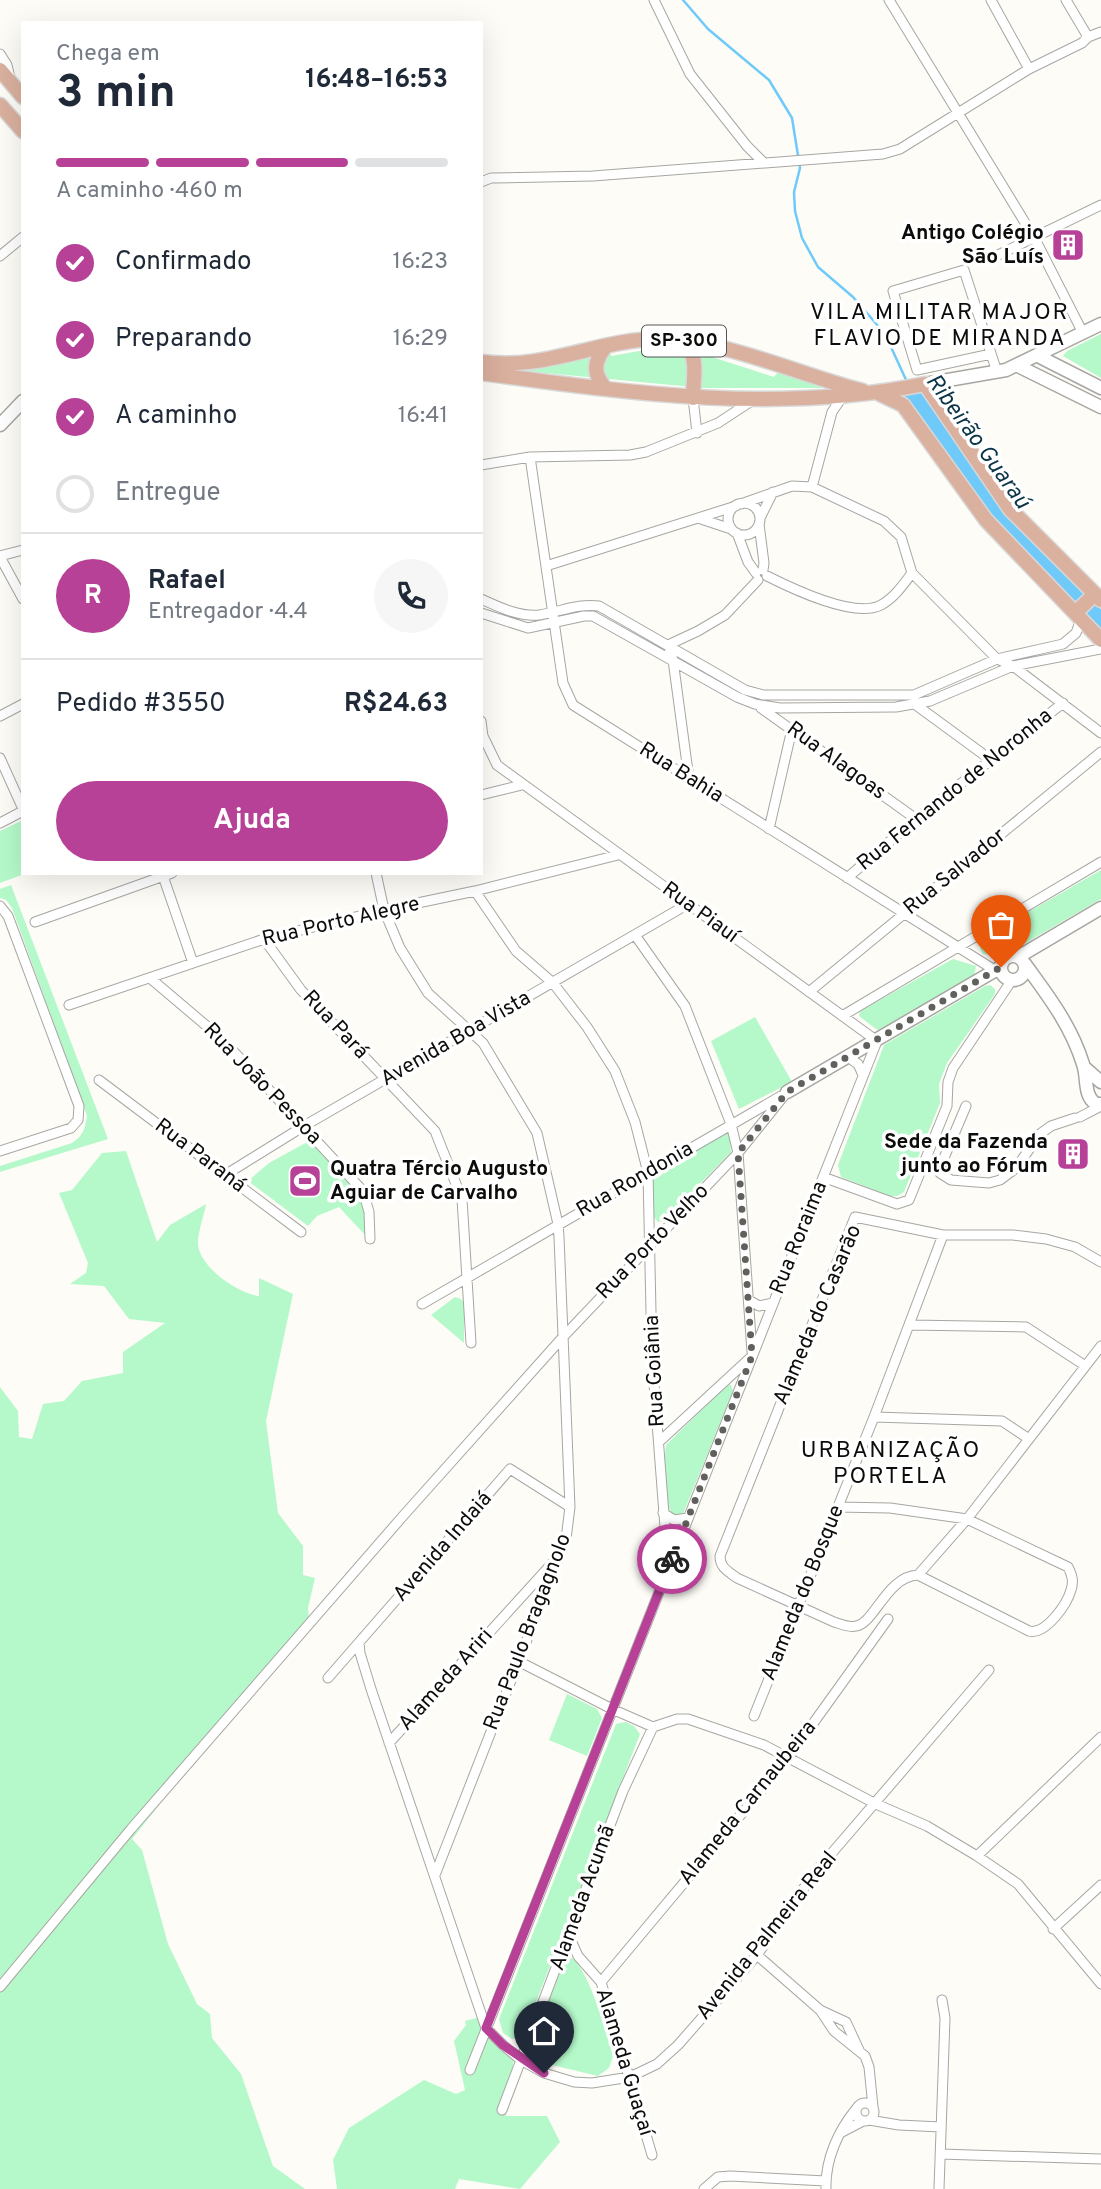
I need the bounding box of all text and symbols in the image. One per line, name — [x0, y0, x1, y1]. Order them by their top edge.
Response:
text: Chega em — [56, 40, 160, 69]
text: 16:48–16:53 — [305, 64, 448, 97]
text: 3 min — [56, 65, 176, 124]
text: A caminho · 460 m — [56, 177, 243, 206]
place label: Antigo Colégio São Luís — [901, 220, 1044, 271]
building icon: Antigo Colégio São Luís — [1049, 226, 1087, 264]
icon: check — [56, 244, 94, 282]
text: Confirmado — [115, 246, 252, 279]
text: 16:23 — [393, 248, 448, 277]
district label: VILA MILITAR MAJOR FLAVIO DE MIRANDA — [810, 299, 1070, 354]
icon: check — [56, 321, 94, 359]
text: Preparando — [115, 323, 252, 356]
text: 16:29 — [393, 325, 448, 354]
road number: SP-300 — [642, 326, 726, 356]
water label: Ribeirão Guaraú — [918, 369, 1037, 517]
icon: check — [56, 398, 94, 436]
text: A caminho — [115, 400, 237, 433]
text: 16:41 — [398, 402, 448, 431]
text: Entregue — [115, 477, 221, 510]
button: phone — [374, 559, 448, 633]
text: Rafael — [148, 565, 226, 598]
text: R — [84, 580, 102, 613]
text: Entregador · 4.4 — [148, 598, 308, 627]
text: Pedido #3550 — [56, 688, 226, 721]
text: R$24.63 — [344, 688, 448, 721]
street label: Rua Fernando de Noronha — [852, 703, 1058, 877]
street label: Rua Alagoas — [781, 716, 891, 806]
street label: Rua Bahia — [634, 736, 728, 810]
button: Ajuda — [56, 781, 448, 861]
street label: Rua Salvador — [898, 822, 1012, 922]
street label: Rua Piauí — [656, 876, 745, 951]
street label: Rua Porto Alegre — [260, 891, 422, 953]
pin — [971, 895, 1031, 967]
icon: bag — [982, 906, 1020, 944]
street label: Rua Pará — [296, 985, 374, 1065]
street label: Avenida Boa Vista — [376, 985, 536, 1093]
street label: Rua João Pessoa — [197, 1017, 327, 1151]
street label: Rua Paraná — [149, 1113, 251, 1199]
place label: Sede da Fazenda junto ao Fórum — [884, 1129, 1048, 1180]
building icon: Sede da Fazenda junto ao Fórum — [1054, 1135, 1092, 1173]
street label: Rua Rondonia — [572, 1136, 698, 1224]
place label: Quatra Tércio Augusto Aguiar de Carvalho — [330, 1156, 548, 1207]
sports icon: Quatra Tércio Augusto Aguiar de Carvalho — [286, 1162, 324, 1200]
street label: Rua Roraima — [764, 1177, 834, 1299]
street label: Rua Porto Velho — [591, 1178, 715, 1306]
street label: Alameda do Casarão — [768, 1221, 868, 1409]
street label: Rua Goiânia — [639, 1314, 671, 1428]
district label: URBANIZAÇÃO PORTELA — [801, 1436, 981, 1492]
street label: Avenida Indaiá — [388, 1486, 498, 1608]
street label: Alameda do Bosque — [755, 1501, 851, 1685]
courier — [637, 1524, 707, 1594]
street label: Rua Paulo Bragagnolo — [478, 1530, 578, 1734]
icon: bike — [653, 1540, 691, 1578]
street label: Alameda Ariri — [393, 1623, 499, 1737]
street label: Alameda Carnaubeira — [673, 1715, 823, 1891]
street label: Alameda Acumã — [544, 1822, 622, 1974]
street label: Avenida Palmeira Real — [691, 1846, 843, 2026]
street label: Alameda Guaçaí — [589, 1985, 660, 2141]
pin — [514, 2001, 574, 2073]
icon: home — [525, 2012, 563, 2050]

